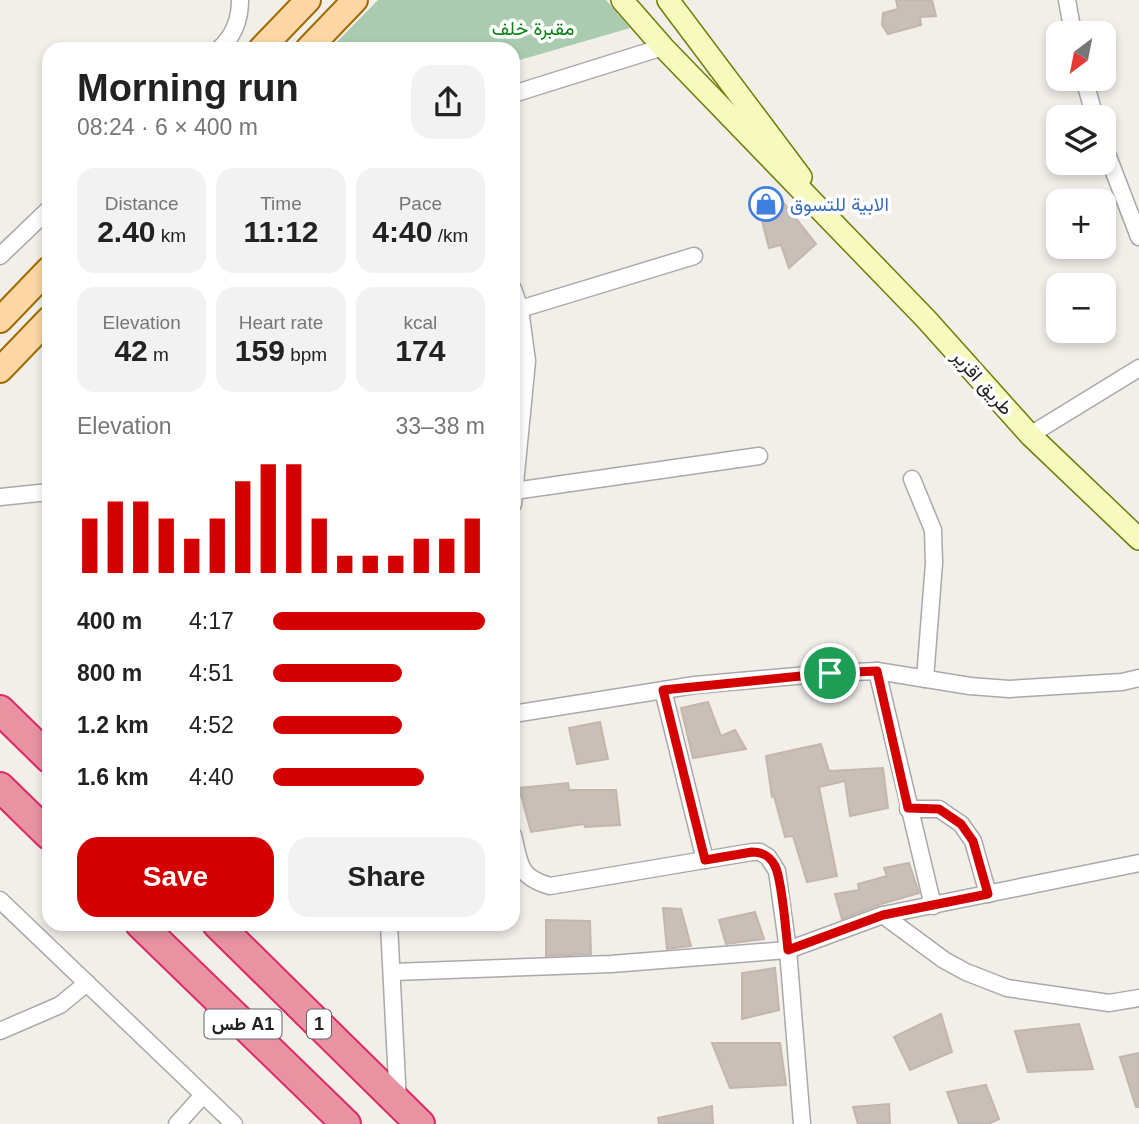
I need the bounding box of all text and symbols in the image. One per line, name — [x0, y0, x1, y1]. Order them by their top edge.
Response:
park label: مقبرة خلف — [492, 18, 574, 40]
north arrow — [1046, 21, 1116, 91]
map controls — [1046, 21, 1116, 343]
button: share — [411, 65, 485, 139]
text: Morning run — [77, 67, 299, 109]
button: layers — [1046, 105, 1116, 175]
text: 08:24 · 6 × 400 m — [77, 114, 258, 140]
shop icon: الابية للتسوق — [747, 185, 785, 223]
button: + — [1046, 189, 1116, 259]
text: Distance — [105, 193, 179, 214]
text: Time — [260, 193, 302, 214]
text: Pace — [399, 193, 442, 214]
place label: الابية للتسوق — [790, 194, 889, 216]
text: 2.40 — [97, 215, 156, 248]
text: 11:12 — [243, 215, 319, 248]
text: 4:40 — [372, 215, 432, 248]
text: km — [156, 225, 186, 246]
text: /km — [432, 225, 468, 246]
button: − — [1046, 273, 1116, 343]
text: Elevation — [103, 312, 181, 333]
text: Heart rate — [239, 312, 323, 333]
text: kcal — [403, 312, 437, 333]
text: 42 — [114, 334, 148, 367]
text: 159 — [235, 334, 285, 367]
text: 174 — [395, 334, 445, 367]
text: m — [148, 344, 169, 365]
text: bpm — [285, 344, 327, 365]
street label: طريق اقزير — [947, 345, 1017, 420]
text: Elevation — [77, 413, 172, 439]
text: 33–38 m — [395, 413, 485, 439]
text: 400 m — [77, 608, 142, 634]
text: 4:17 — [189, 608, 234, 634]
pin — [800, 643, 860, 703]
icon: arrive — [811, 654, 849, 692]
text: 800 m — [77, 660, 142, 686]
text: 4:51 — [189, 660, 234, 686]
text: 1.2 km — [77, 712, 149, 738]
text: 4:52 — [189, 712, 234, 738]
text: 1.6 km — [77, 764, 149, 790]
text: 4:40 — [189, 764, 234, 790]
button: Save — [77, 837, 274, 917]
button: Share — [288, 837, 485, 917]
road number: طس A1 — [204, 1009, 282, 1038]
road number: 1 — [307, 1009, 331, 1038]

